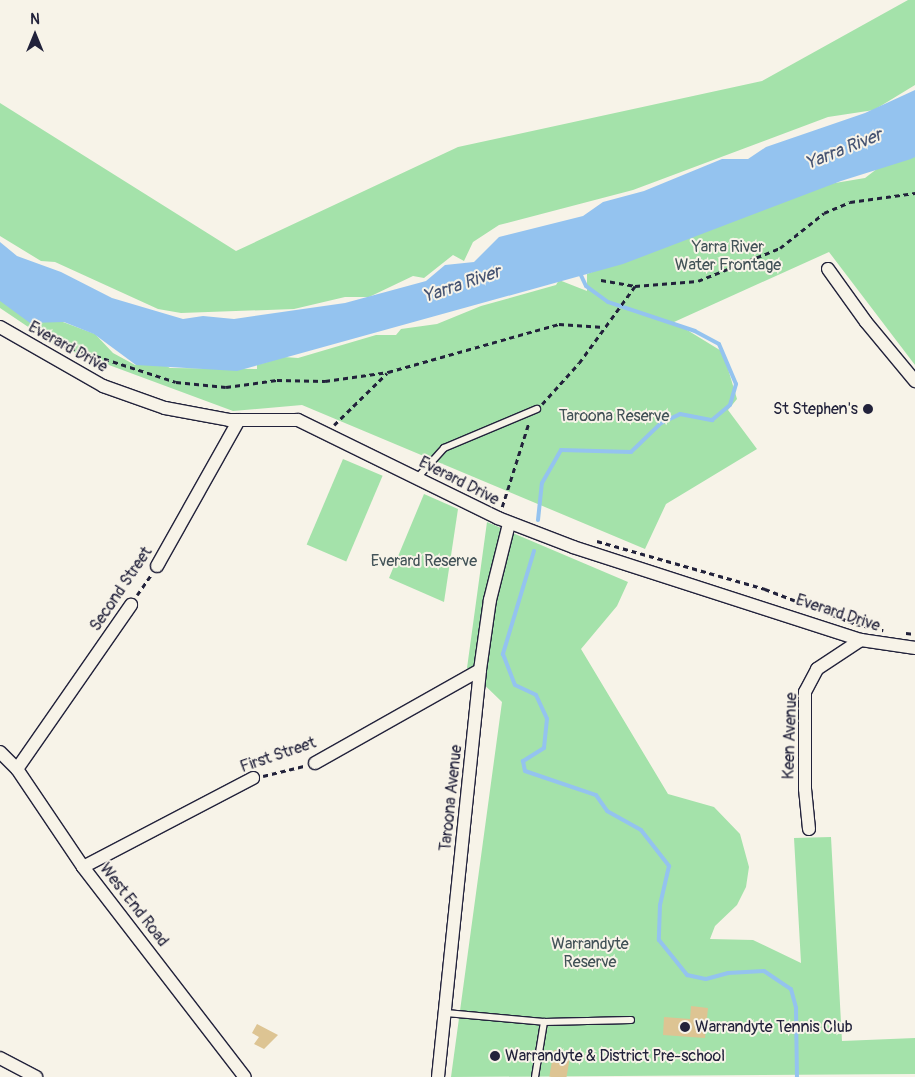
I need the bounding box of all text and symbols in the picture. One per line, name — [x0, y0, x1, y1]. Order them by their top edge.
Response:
north arrow — [10, 10, 60, 60]
text: N — [30, 11, 40, 28]
water label: Yarra River — [802, 125, 886, 175]
park label: Yarra River Water Frontage — [675, 237, 781, 275]
water label: Yarra River — [420, 262, 504, 308]
street label: Everard Drive — [25, 317, 111, 377]
place label: St Stephen's — [773, 399, 858, 419]
marker: St Stephen's — [862, 403, 874, 415]
park label: Taroona Reserve — [559, 406, 669, 426]
street label: Everard Drive — [416, 453, 502, 509]
street label: Second Street — [86, 543, 156, 635]
park label: Everard Reserve — [371, 551, 477, 571]
street label: Everard Drive — [793, 590, 883, 636]
street label: Keen Avenue — [779, 692, 801, 780]
street label: First Street — [238, 733, 318, 777]
street label: Taroona Avenue — [436, 744, 466, 852]
street label: West End Road — [96, 860, 172, 950]
park label: Warrandyte Reserve — [551, 934, 629, 972]
place label: Warrandyte Tennis Club — [695, 1017, 853, 1037]
marker: Warrandyte Tennis Club — [679, 1021, 691, 1033]
place label: Warrandyte & District Pre-school — [505, 1046, 725, 1066]
marker: Warrandyte & District Pre-school — [489, 1050, 501, 1062]

